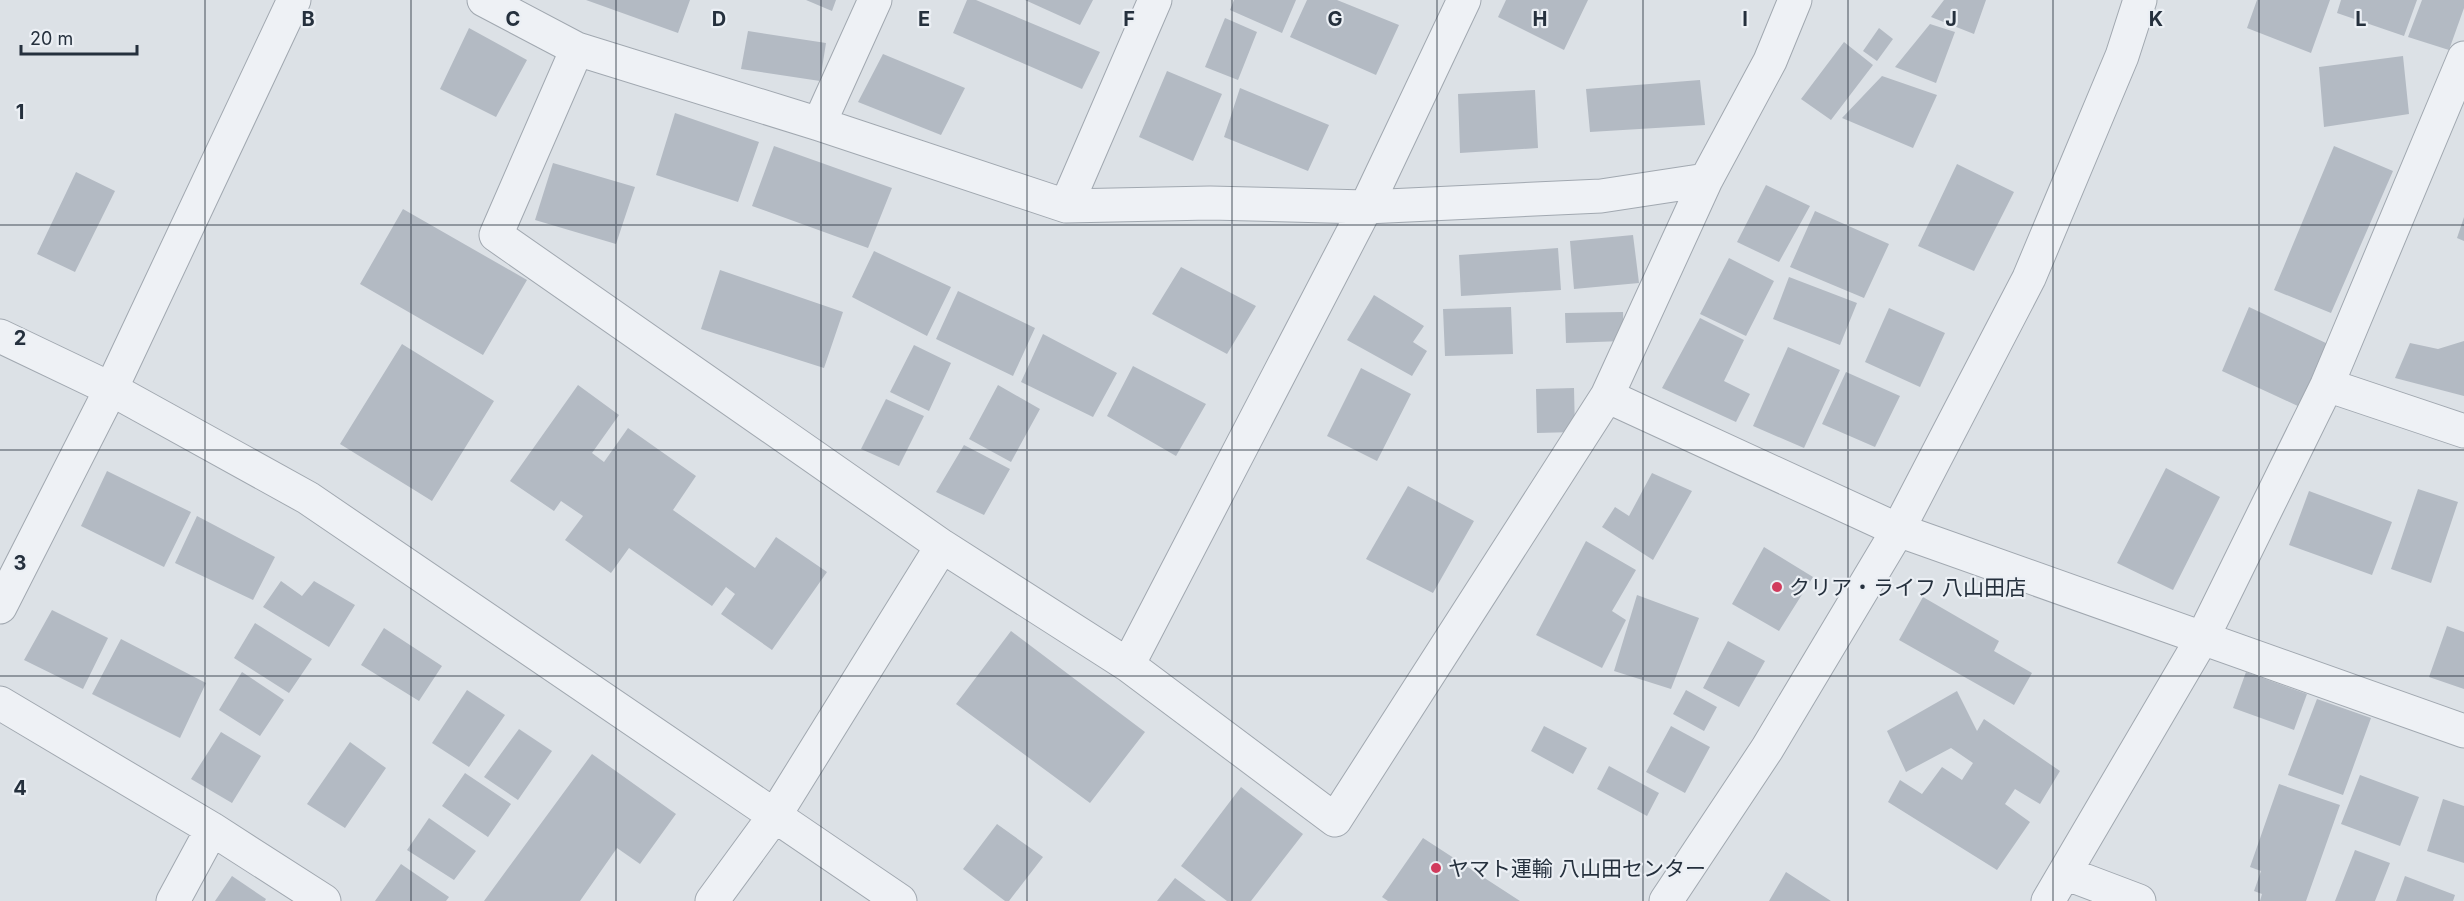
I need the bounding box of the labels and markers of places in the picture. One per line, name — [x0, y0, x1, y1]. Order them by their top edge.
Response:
place label: クリア・ライフ 八山田店 — [1789, 575, 2026, 600]
marker: クリア・ライフ 八山田店 — [1770, 580, 1784, 594]
place label: ヤマト運輸 八山田センター — [1448, 856, 1706, 881]
marker: ヤマト運輸 八山田センター — [1429, 861, 1443, 875]

